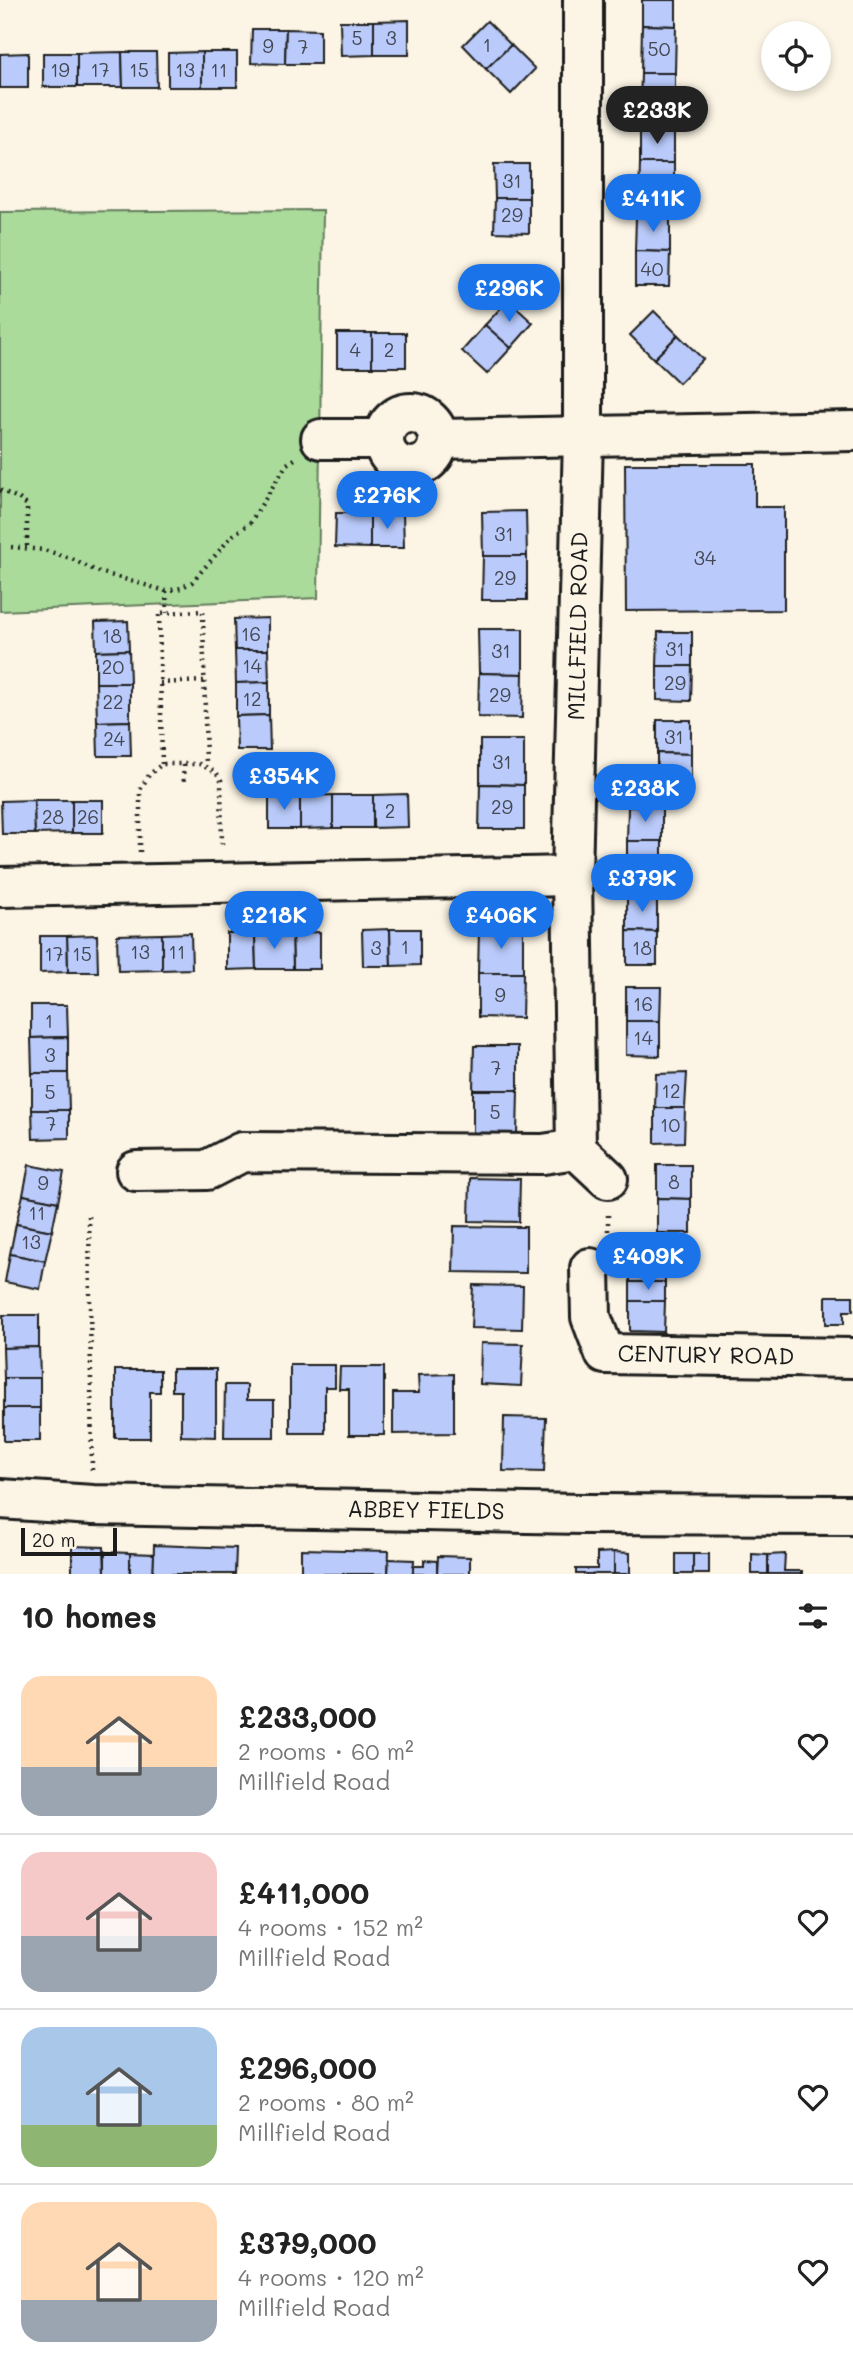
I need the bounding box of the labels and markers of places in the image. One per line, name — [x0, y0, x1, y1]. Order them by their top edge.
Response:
pin: £233K — [608, 86, 706, 146]
pin: £411K — [604, 174, 702, 234]
pin: £296K — [460, 264, 558, 324]
pin: £276K — [338, 472, 436, 531]
pin: £354K — [235, 752, 333, 812]
pin: £238K — [596, 764, 694, 824]
pin: £379K — [593, 855, 691, 914]
pin: £218K — [225, 892, 323, 951]
pin: £406K — [452, 892, 550, 951]
pin: £409K — [599, 1232, 697, 1292]

